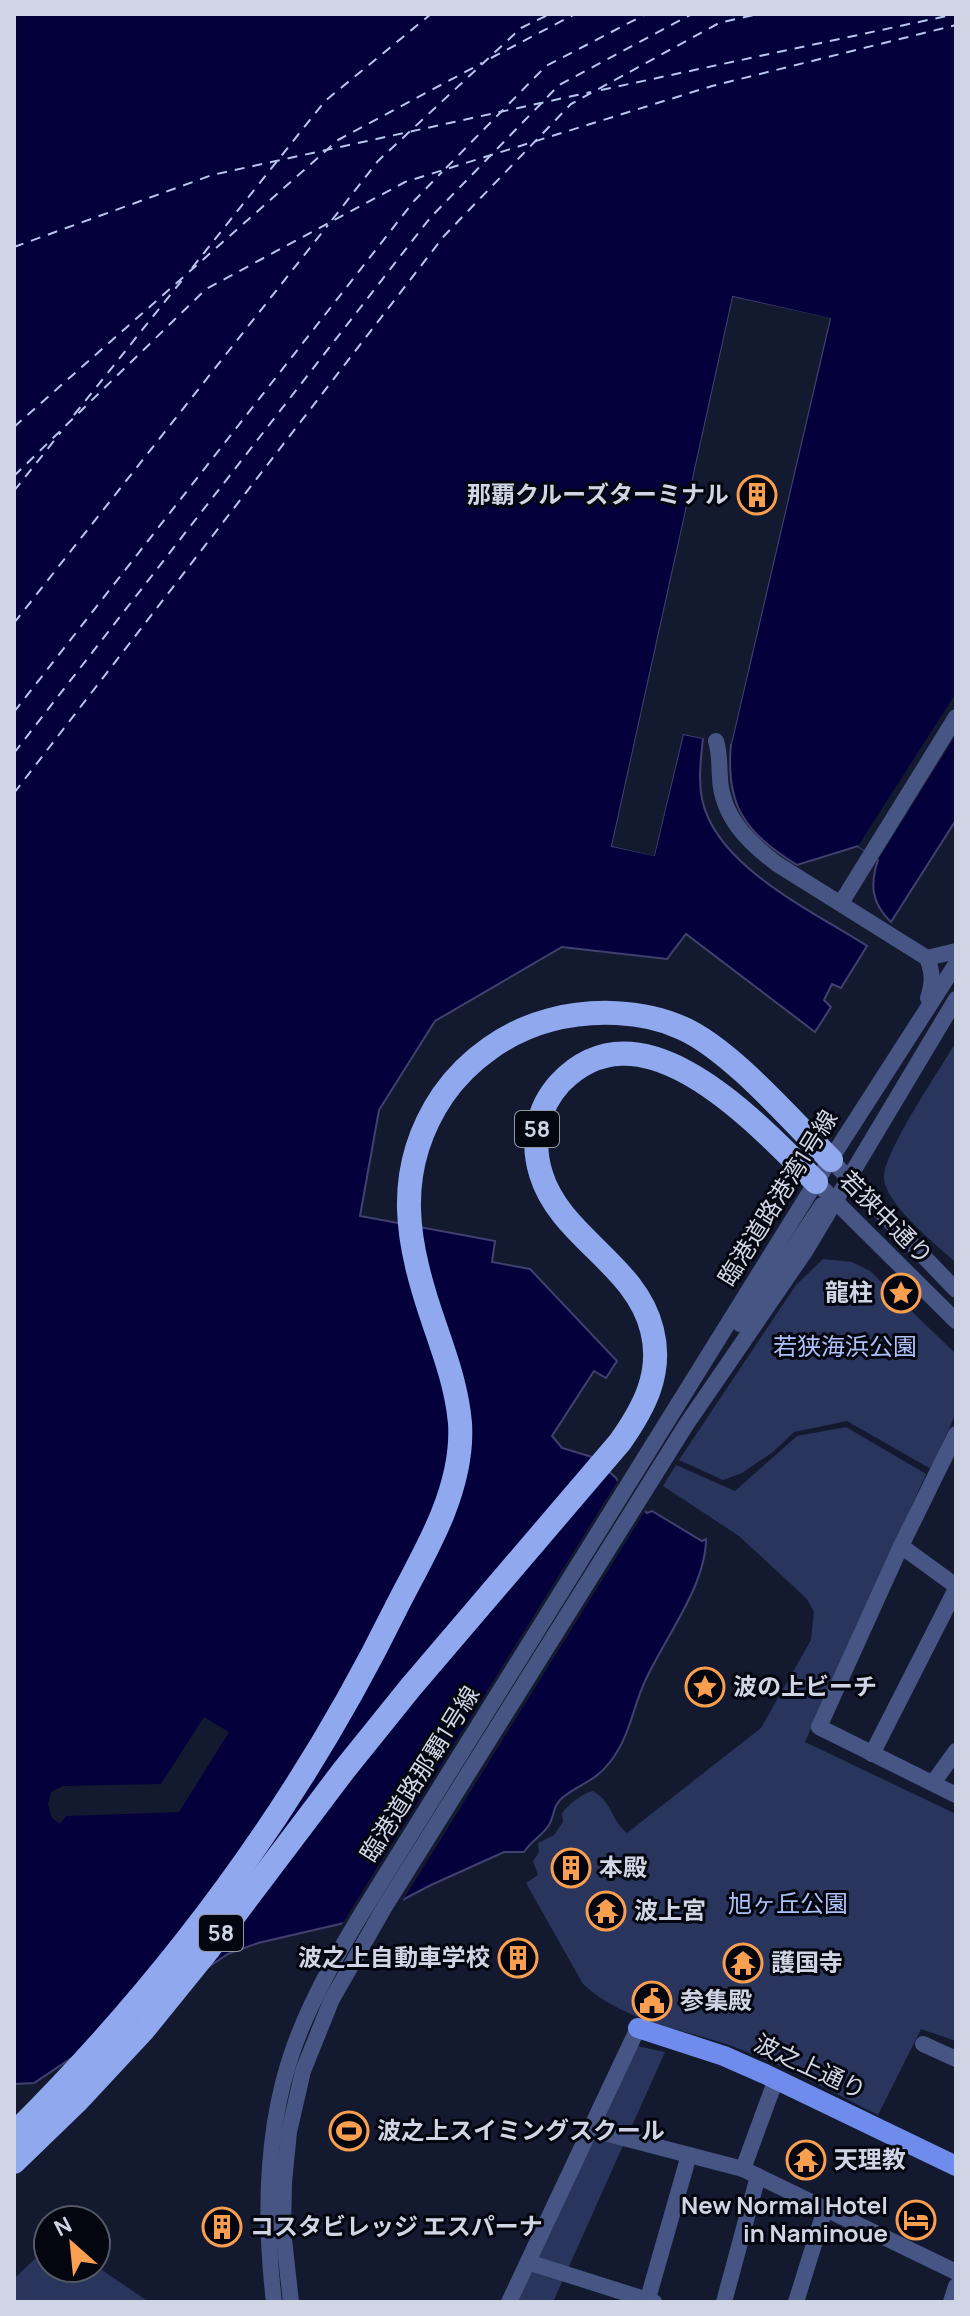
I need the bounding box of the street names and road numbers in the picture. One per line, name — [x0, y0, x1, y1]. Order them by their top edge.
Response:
street label: 臨港道路港湾1号線 — [709, 1103, 844, 1291]
road number: 58 — [515, 1111, 559, 1147]
street label: 若狭中通り — [833, 1163, 941, 1271]
street label: 臨港道路那覇1号線 — [351, 1679, 486, 1867]
road number: 58 — [199, 1915, 243, 1951]
street label: 波之上通り — [749, 2025, 872, 2106]

